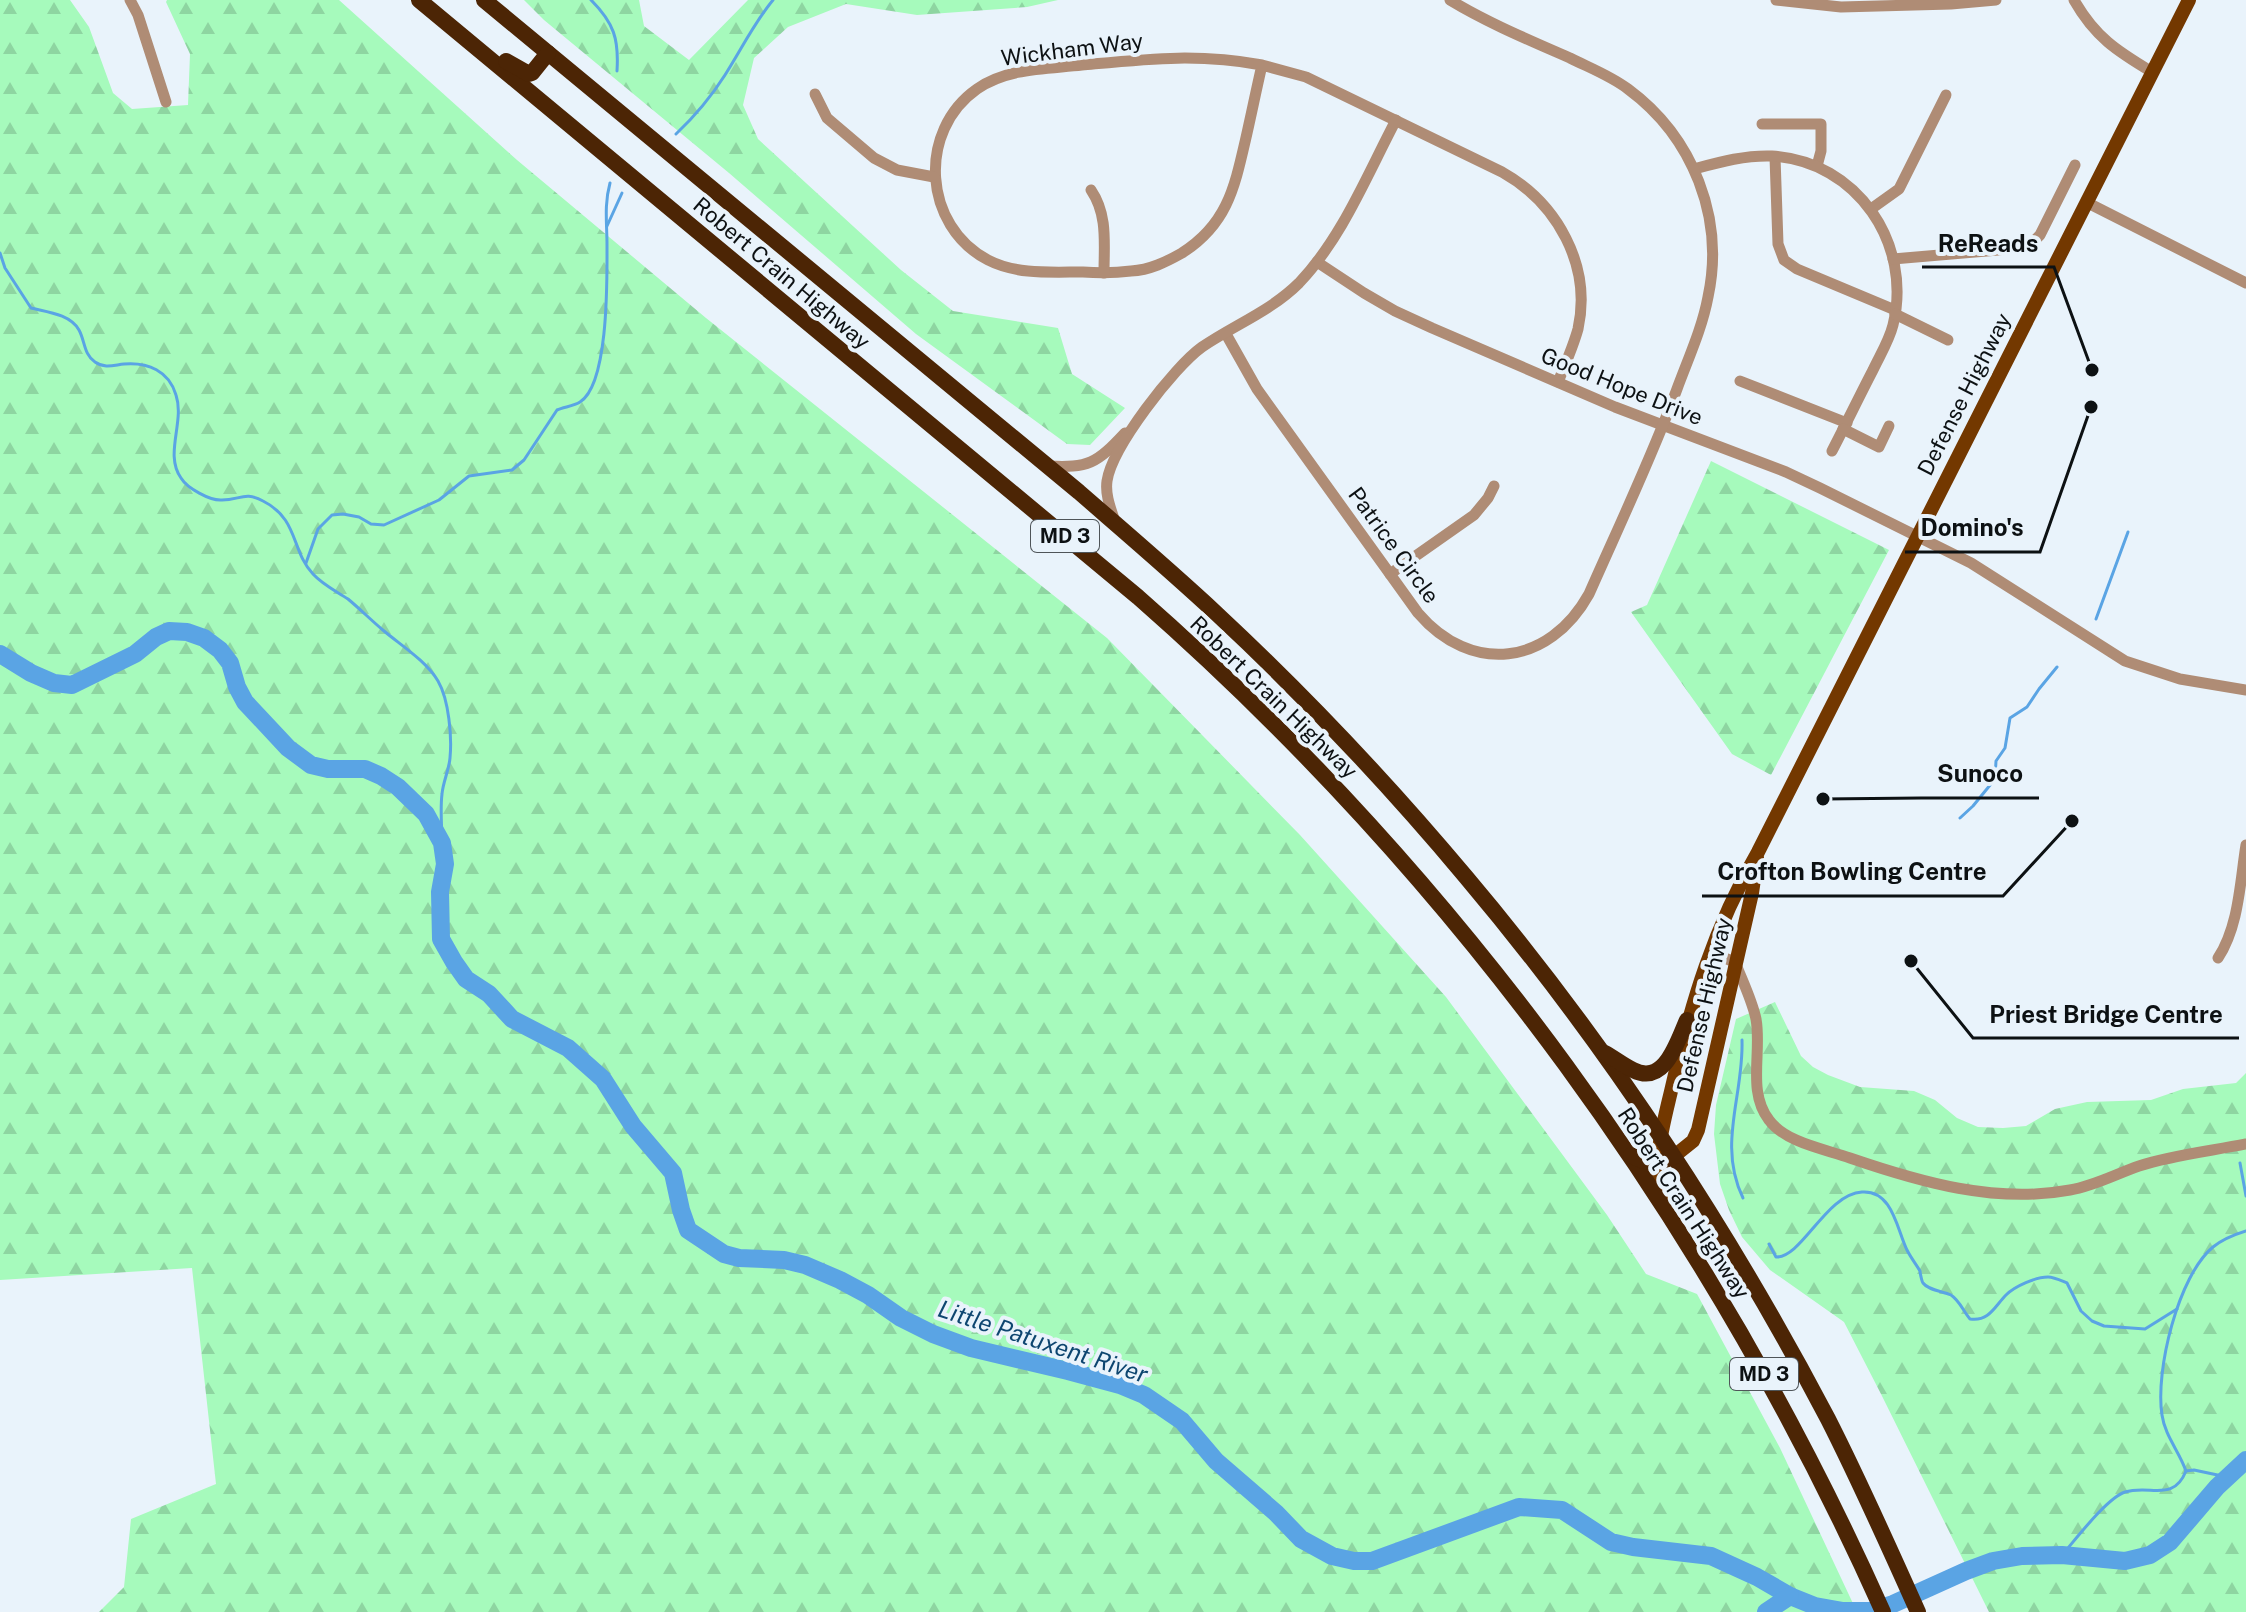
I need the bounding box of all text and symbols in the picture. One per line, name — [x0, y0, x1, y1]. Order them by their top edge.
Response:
street label: Wickham Way — [1000, 27, 1145, 71]
street label: Robert Crain Highway — [688, 191, 876, 355]
callout: ReReads — [1922, 219, 2054, 267]
text: ReReads — [1938, 229, 2038, 257]
street label: Defense Highway — [1912, 308, 2016, 479]
street label: Good Hope Drive — [1537, 342, 1707, 430]
street label: Patrice Circle — [1343, 482, 1445, 608]
callout: Domino's — [1905, 504, 2040, 552]
text: Domino's — [1920, 513, 2024, 541]
road number: MD 3 — [1031, 520, 1099, 552]
street label: Robert Crain Highway — [1185, 610, 1363, 784]
callout: Sunoco — [1921, 750, 2039, 798]
text: Sunoco — [1937, 759, 2023, 787]
callout: Crofton Bowling Centre — [1702, 848, 2003, 896]
text: Crofton Bowling Centre — [1717, 857, 1987, 885]
street label: Defense Highway — [1671, 915, 1737, 1095]
callout: Priest Bridge Centre — [1973, 990, 2239, 1038]
text: Priest Bridge Centre — [1989, 1000, 2223, 1028]
street label: Robert Crain Highway — [1612, 1103, 1756, 1304]
water label: Little Patuxent River — [935, 1294, 1152, 1388]
road number: MD 3 — [1730, 1358, 1798, 1390]

